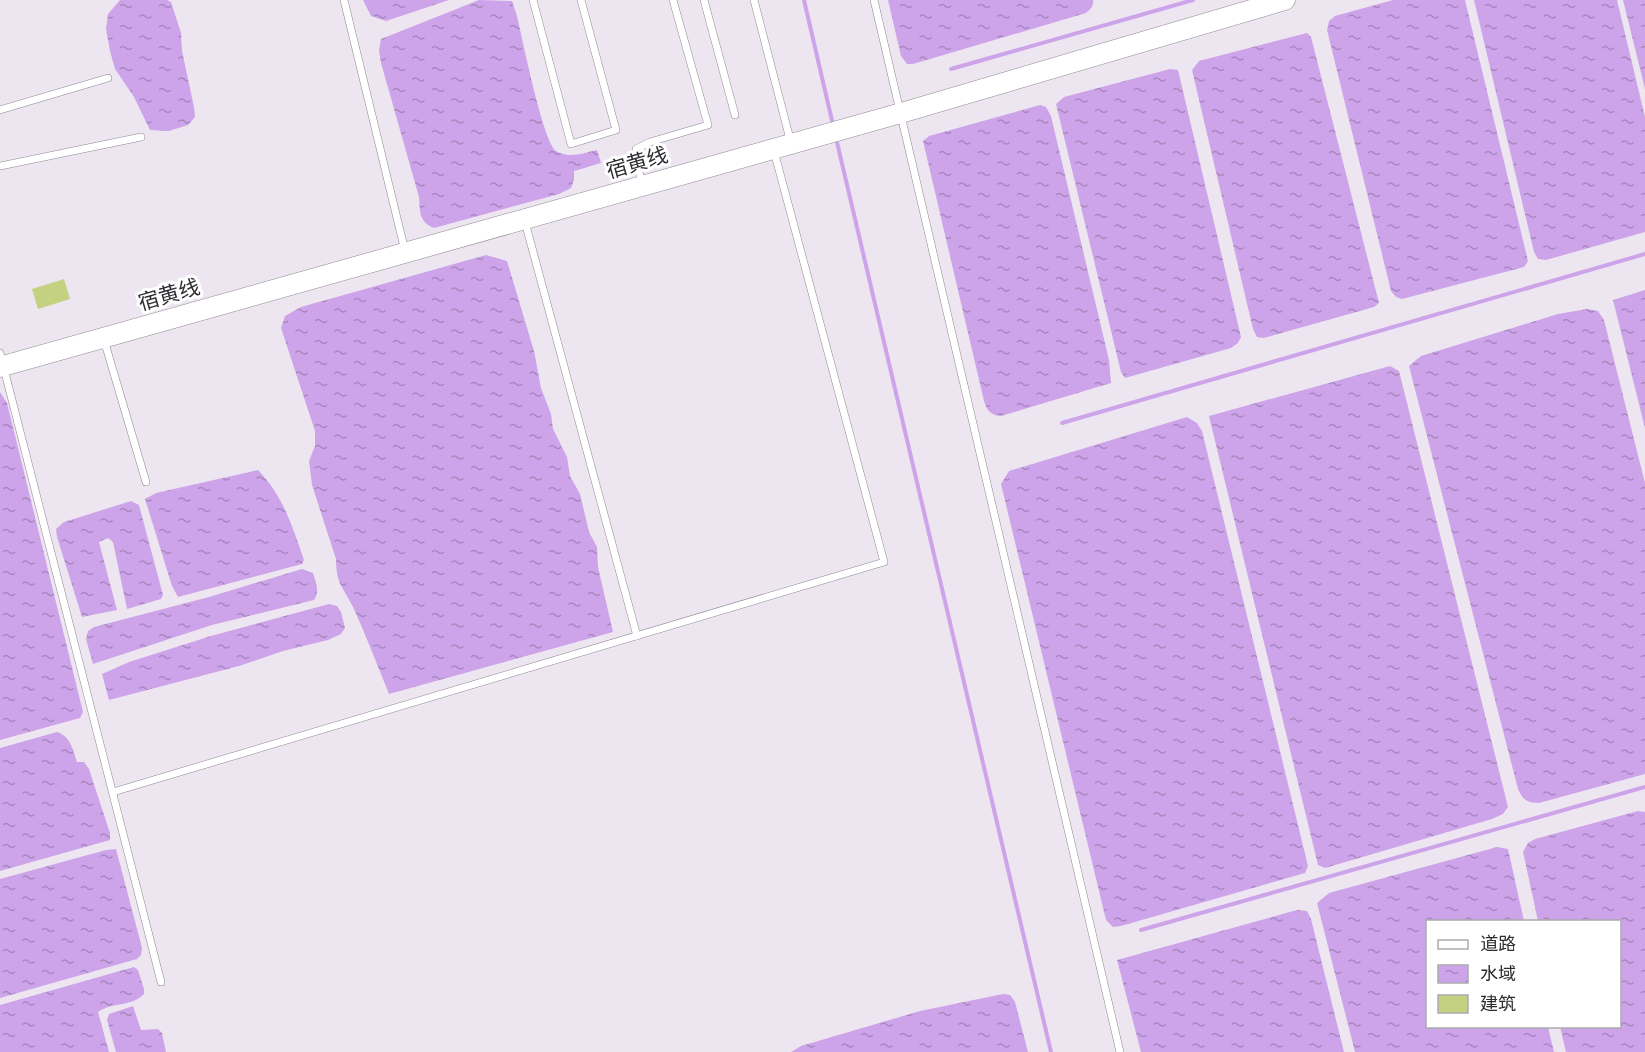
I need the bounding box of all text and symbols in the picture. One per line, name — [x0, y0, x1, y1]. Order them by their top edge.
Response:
street label: 宿黄线 — [603, 141, 671, 184]
street label: 宿黄线 — [135, 273, 203, 316]
legend — [1426, 920, 1621, 1028]
text: 道路 — [1480, 932, 1516, 955]
text: 水域 — [1480, 962, 1516, 985]
text: 建筑 — [1480, 992, 1516, 1015]

